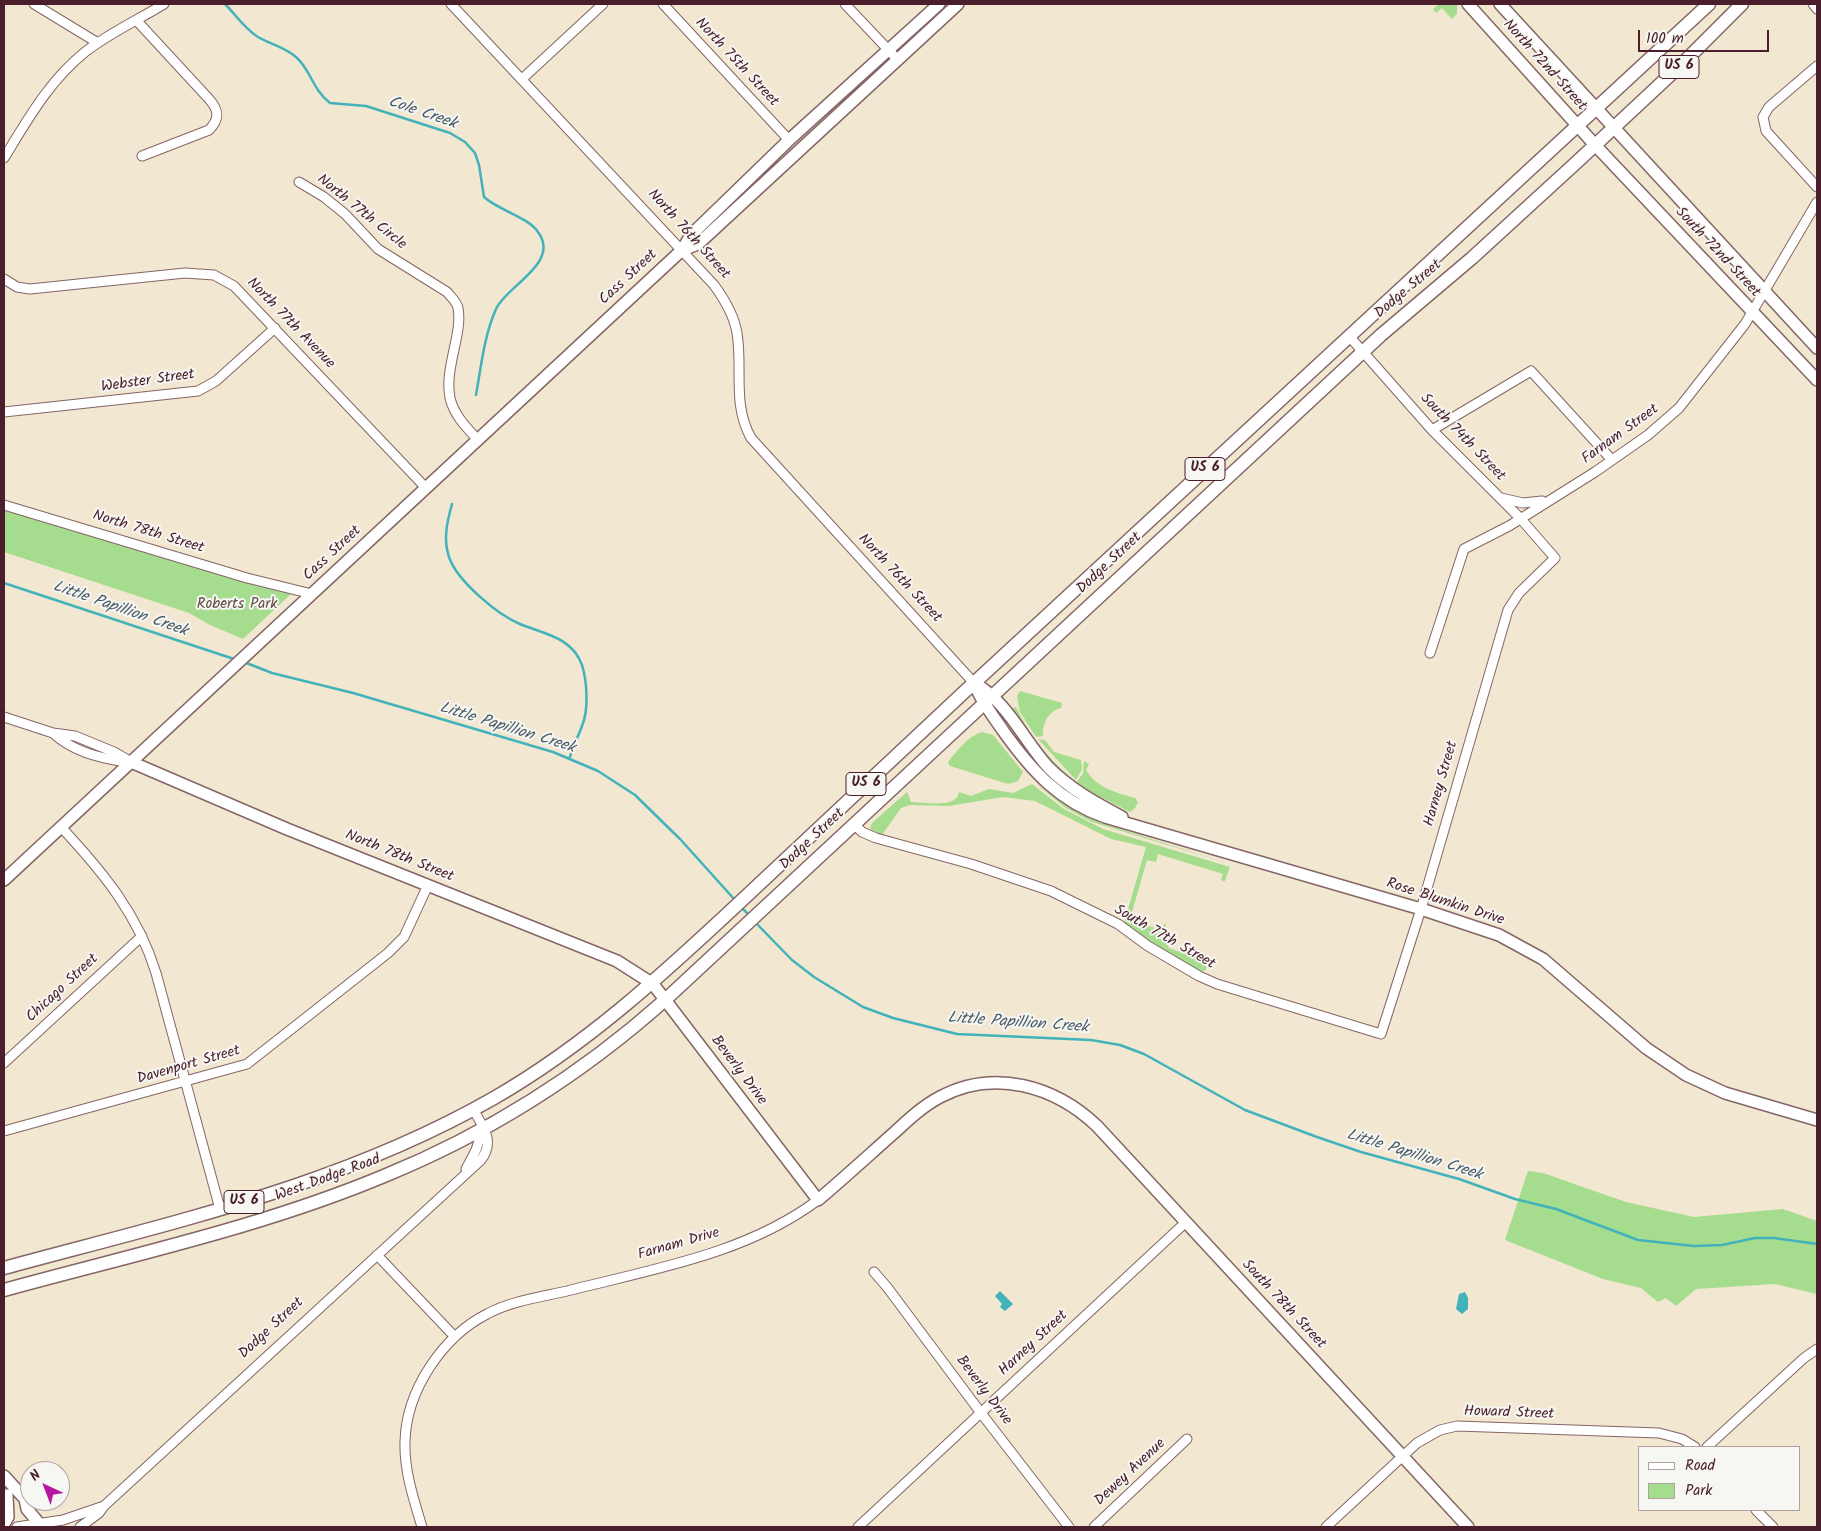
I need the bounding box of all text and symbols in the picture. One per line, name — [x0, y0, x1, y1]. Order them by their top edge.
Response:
street label: North 75th Street — [690, 15, 782, 111]
street label: North 72nd Street — [1498, 17, 1590, 115]
scale bar — [1641, 20, 1772, 52]
text: 100 m — [1646, 27, 1684, 51]
road number: US 6 — [1659, 56, 1699, 78]
water label: Cole Creek — [385, 93, 459, 135]
street label: North 77th Circle — [313, 171, 409, 255]
street label: North 76th Street — [643, 186, 733, 284]
street label: South 72nd Street — [1671, 204, 1763, 302]
street label: Cass Street — [596, 247, 662, 309]
street label: Dodge Street — [1372, 257, 1446, 323]
street label: North 77th Avenue — [242, 275, 338, 373]
street label: Webster Street — [100, 367, 196, 397]
street label: South 74th Street — [1416, 390, 1508, 486]
street label: Farnam Street — [1579, 401, 1663, 469]
road number: US 6 — [1185, 458, 1225, 480]
street label: North 78th Street — [90, 507, 206, 559]
street label: Cass Street — [300, 523, 366, 585]
street label: Dodge Street — [1074, 529, 1146, 599]
street label: North 76th Street — [853, 531, 945, 627]
water label: Little Papillion Creek — [50, 578, 190, 642]
park label: Roberts Park — [197, 596, 277, 614]
water label: Little Papillion Creek — [437, 699, 577, 759]
street label: Harney Street — [1421, 739, 1463, 829]
road number: US 6 — [846, 772, 886, 796]
street label: Dodge Street — [777, 805, 849, 875]
street label: North 78th Street — [342, 827, 456, 887]
street label: Rose Blumkin Drive — [1384, 875, 1506, 931]
street label: South 77th Street — [1110, 902, 1218, 974]
street label: Chicago Street — [23, 951, 103, 1027]
water label: Little Papillion Creek — [947, 1010, 1089, 1038]
street label: Beverly Drive — [706, 1033, 770, 1109]
street label: Davenport Street — [135, 1043, 243, 1089]
water label: Little Papillion Creek — [1344, 1126, 1484, 1186]
street label: West Dodge Road — [273, 1152, 383, 1206]
road number: US 6 — [224, 1190, 264, 1214]
street label: Farnam Drive — [636, 1225, 722, 1265]
street label: South 78th Street — [1237, 1257, 1329, 1353]
street label: Dodge Street — [236, 1294, 308, 1364]
street label: Harney Street — [996, 1307, 1072, 1381]
street label: Beverly Drive — [951, 1353, 1015, 1429]
street label: Howard Street — [1463, 1403, 1555, 1425]
street label: Dewey Avenue — [1092, 1436, 1170, 1510]
legend — [1638, 1446, 1801, 1511]
text: Road — [1685, 1454, 1715, 1478]
north arrow — [20, 1461, 70, 1511]
text: N — [25, 1465, 46, 1487]
text: Park — [1685, 1479, 1712, 1503]

